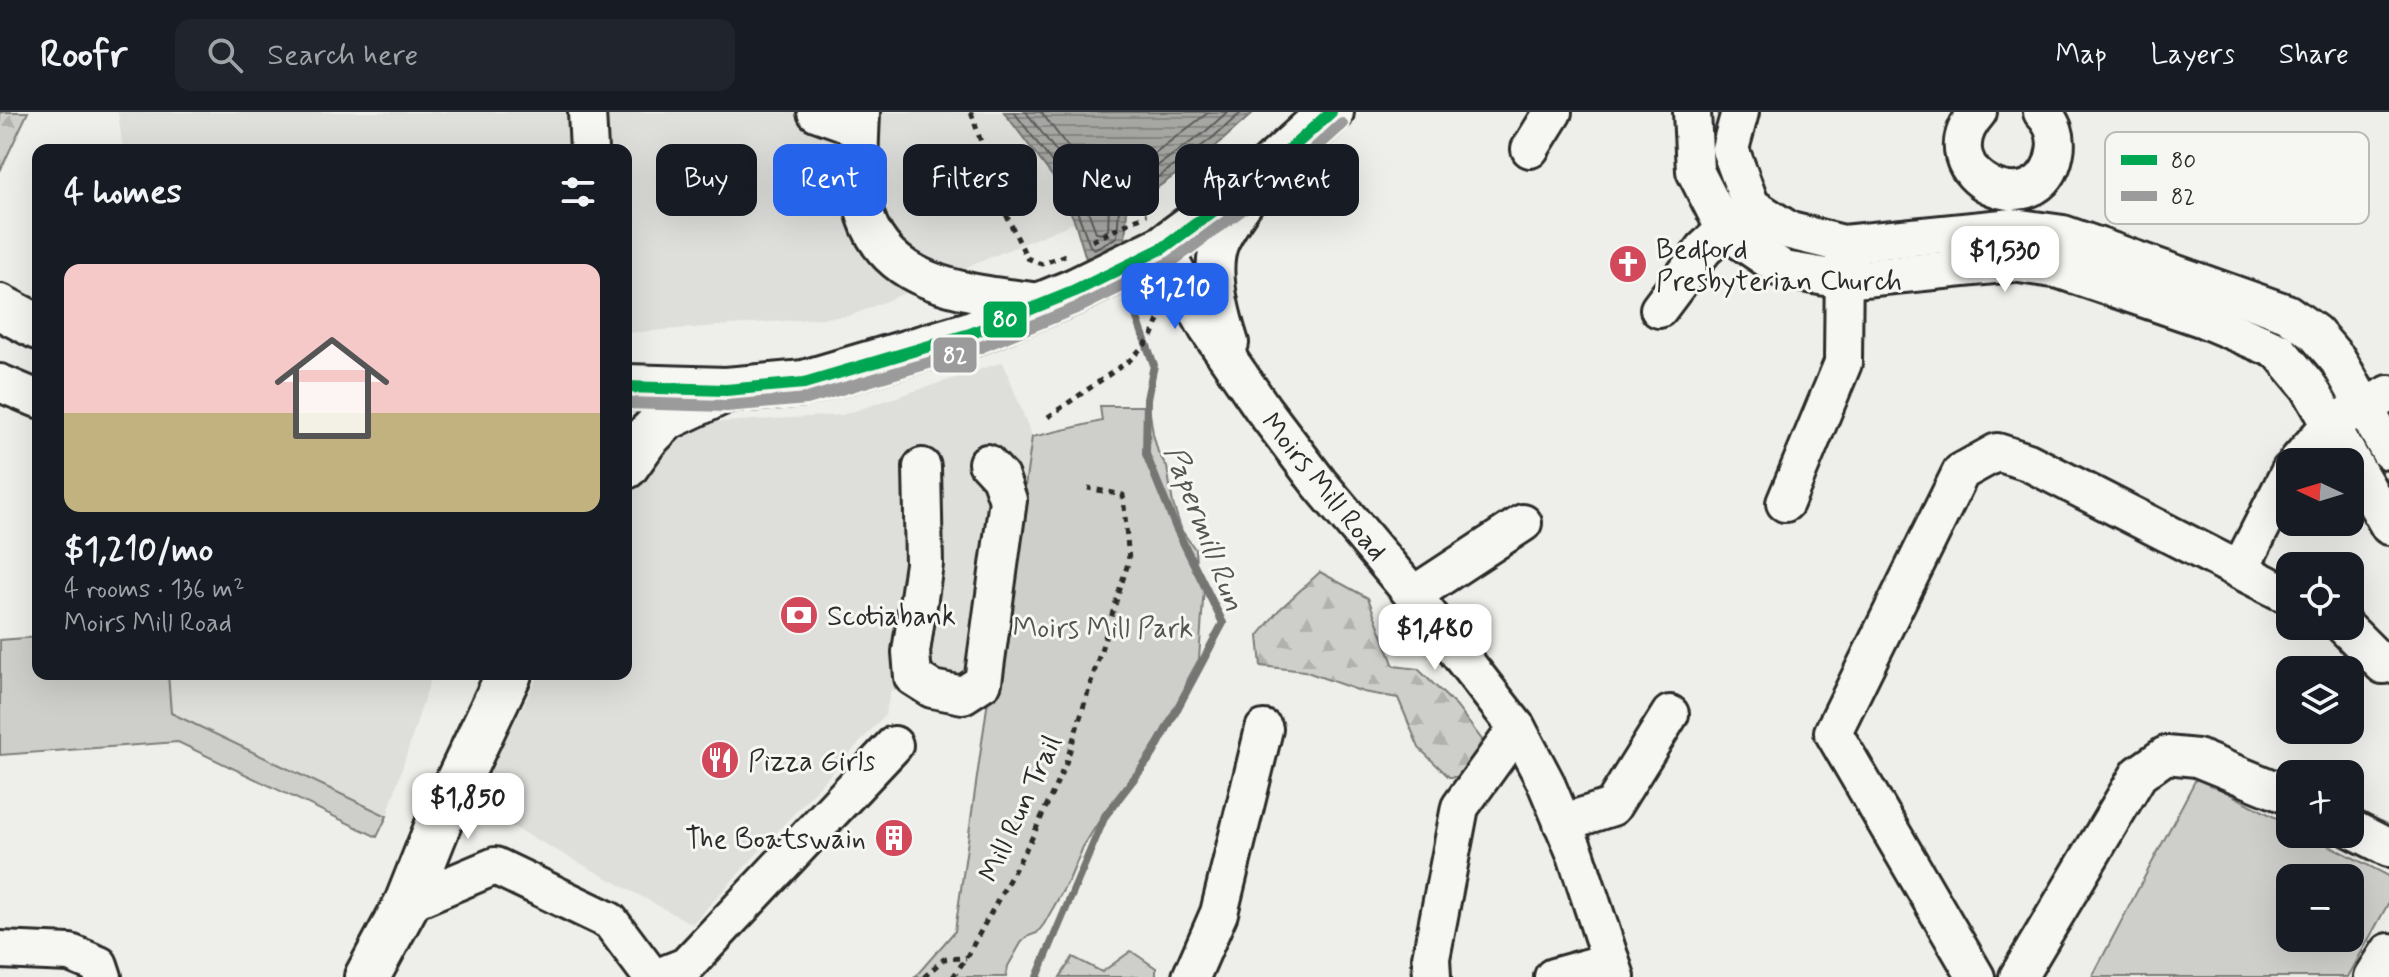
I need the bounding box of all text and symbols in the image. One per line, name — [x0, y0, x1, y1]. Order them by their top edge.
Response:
search box — [175, 19, 735, 91]
text: Roofr — [40, 31, 127, 80]
icon: search — [203, 33, 247, 77]
text: Search here — [267, 36, 418, 75]
text: Map — [2056, 37, 2107, 74]
text: Layers — [2151, 37, 2235, 74]
text: Share — [2279, 37, 2349, 74]
legend — [2105, 132, 2369, 224]
chip: Buy — [656, 144, 757, 216]
chip: Rent — [773, 144, 887, 216]
chip: Filters — [903, 144, 1037, 216]
chip: New — [1053, 144, 1159, 216]
chip: Apartment — [1175, 144, 1359, 216]
text: 80 — [2171, 148, 2196, 176]
text: 4 homes — [64, 170, 182, 215]
icon: filters — [556, 170, 600, 214]
text: 82 — [2171, 184, 2195, 212]
pin: $1,530 — [1940, 226, 2070, 294]
place label: Bedford Presbyterian Church — [1656, 232, 1902, 301]
text: $1,530 — [1969, 235, 2041, 269]
church icon: Bedford Presbyterian Church — [1607, 243, 1649, 285]
pin: $1,210 — [1110, 263, 1240, 331]
text: $1,210 — [1140, 272, 1210, 306]
line badge: 80 — [982, 300, 1028, 339]
text: 80 — [993, 307, 1018, 335]
icon: home — [260, 316, 404, 460]
line badge: 82 — [932, 336, 978, 374]
text: 82 — [943, 343, 967, 371]
street label: Moirs Mill Road — [1252, 406, 1394, 569]
water label: Papermill Run — [1154, 440, 1253, 617]
north arrow — [2276, 448, 2364, 536]
map controls — [2276, 448, 2364, 952]
text: $1,210/mo — [64, 528, 213, 573]
button: locate — [2276, 552, 2364, 640]
text: 4 rooms · 136 m² — [64, 573, 244, 607]
bank icon: Scotiabank — [778, 594, 820, 636]
place label: Scotiabank — [827, 599, 956, 636]
pin: $1,480 — [1370, 604, 1500, 672]
text: Moirs Mill Road — [64, 607, 232, 641]
park label: Moirs Mill Park — [1013, 611, 1193, 648]
text: $1,480 — [1397, 613, 1473, 647]
button: layers — [2276, 656, 2364, 744]
street label: Mill Run Trail — [971, 730, 1071, 889]
restaurant icon: Pizza Girls — [699, 739, 741, 781]
place label: Pizza Girls — [748, 744, 875, 781]
button: + — [2276, 760, 2364, 848]
pin: $1,850 — [403, 773, 533, 841]
text: $1,850 — [430, 782, 506, 816]
building icon: The Boatswain — [873, 817, 915, 859]
place label: The Boatswain — [685, 822, 866, 859]
button: − — [2276, 864, 2364, 952]

